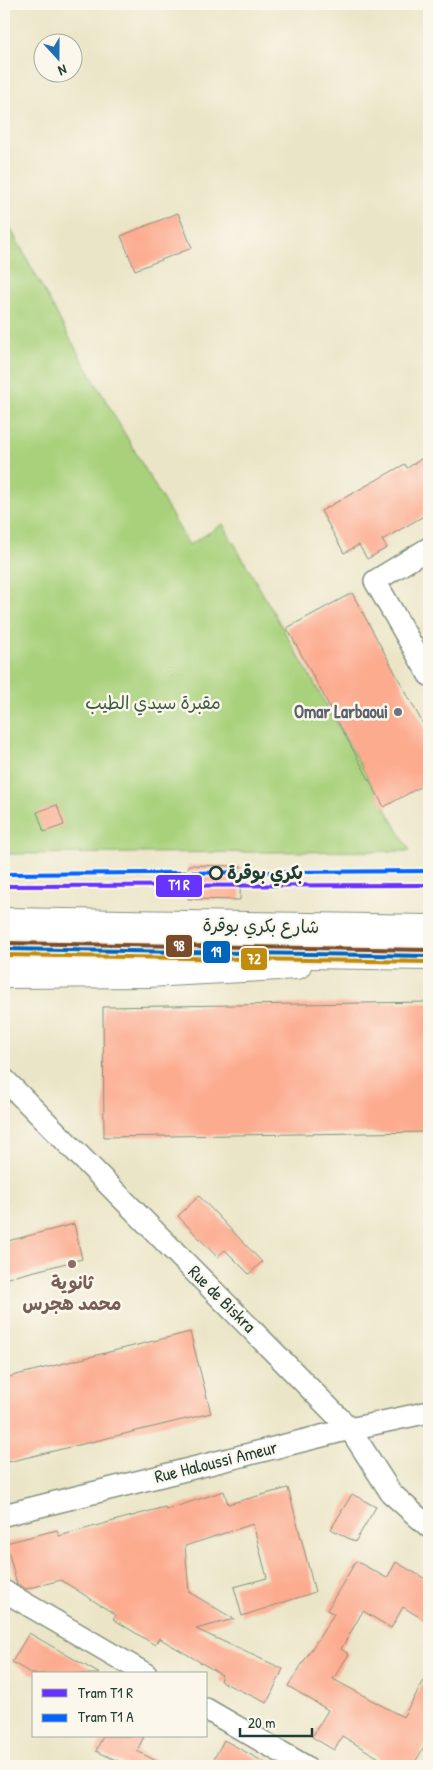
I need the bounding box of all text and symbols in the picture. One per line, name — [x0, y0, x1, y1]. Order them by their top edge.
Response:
north arrow — [32, 32, 82, 82]
text: N — [55, 60, 70, 81]
park label: مقبرة سيدي الطيب — [85, 690, 221, 716]
place label: Omar Larbaoui — [294, 699, 388, 724]
marker: Omar Larbaoui — [392, 706, 404, 718]
place label: بكري بوقرة — [227, 860, 303, 887]
marker: بكري بوقرة — [209, 866, 223, 880]
line badge: T1 R — [155, 874, 203, 898]
text: T1 R — [167, 875, 190, 894]
street label: شارع بكري بوقرة — [202, 912, 320, 940]
line badge: 98 — [165, 934, 193, 958]
text: 98 — [173, 936, 185, 955]
line badge: 19 — [202, 940, 231, 964]
text: 19 — [211, 942, 222, 961]
line badge: 72 — [240, 947, 268, 971]
text: 72 — [246, 949, 261, 968]
marker: ثانوية محمد هجرس — [66, 1258, 78, 1270]
street label: Rue de Biskra — [183, 1259, 262, 1338]
place label: ثانوية محمد هجرس — [23, 1270, 121, 1316]
street label: Rue Haloussi Ameur — [152, 1434, 280, 1489]
legend — [32, 1672, 208, 1738]
text: Tram T1 R — [78, 1682, 133, 1703]
scale bar — [240, 1705, 313, 1737]
text: Tram T1 A — [78, 1706, 134, 1727]
text: 20 m — [248, 1712, 275, 1733]

